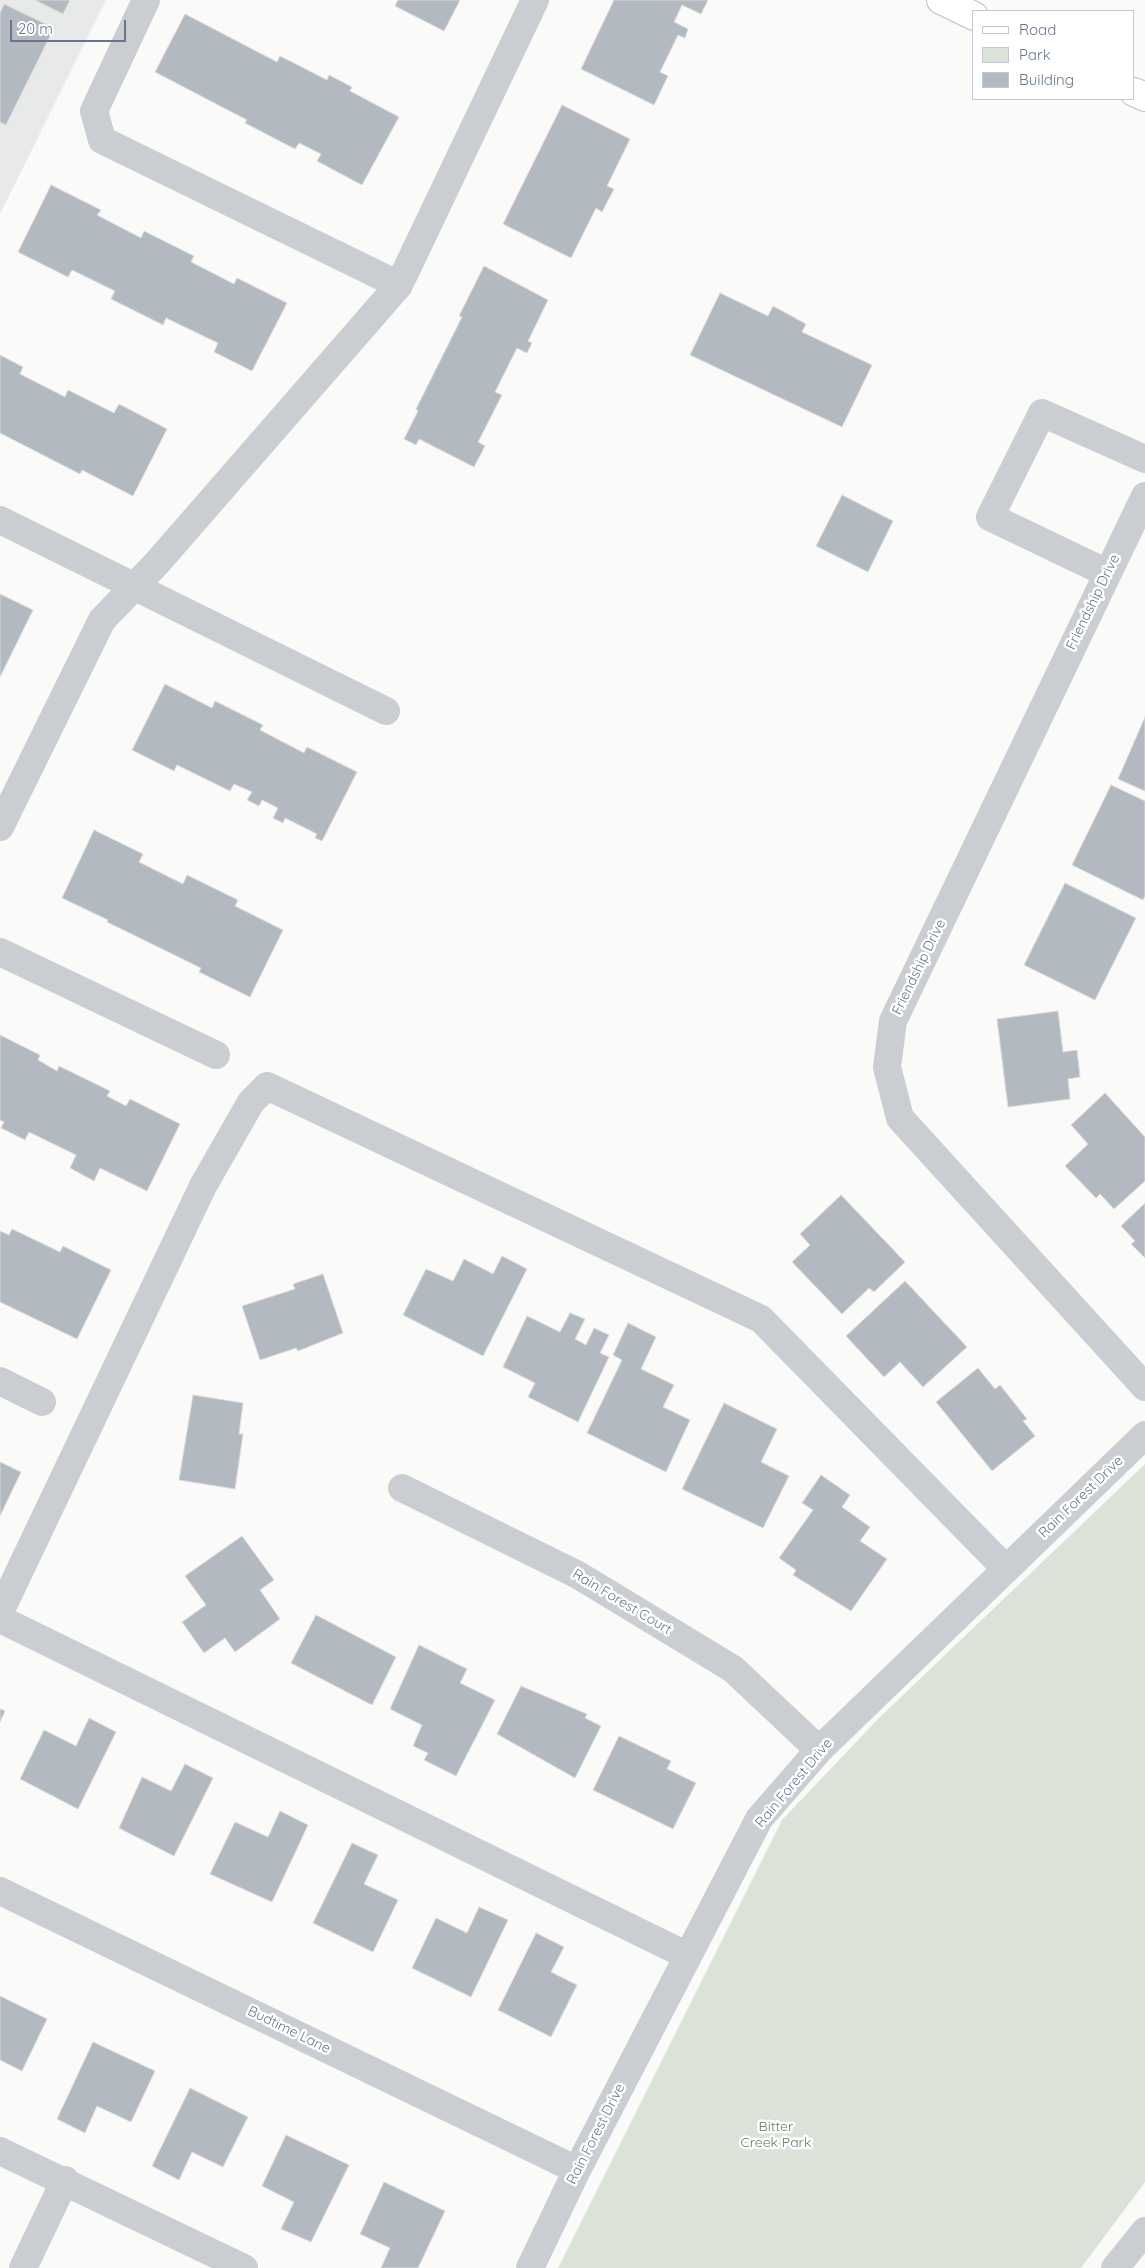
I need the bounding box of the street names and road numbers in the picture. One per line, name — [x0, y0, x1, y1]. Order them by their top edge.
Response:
street label: Friendship Drive — [1063, 551, 1123, 653]
street label: Friendship Drive — [889, 916, 949, 1018]
street label: Rain Forest Drive — [1035, 1452, 1127, 1542]
street label: Rain Forest Court — [569, 1566, 675, 1638]
street label: Rain Forest Drive — [752, 1735, 836, 1831]
street label: Budtime Lane — [245, 2003, 333, 2057]
street label: Rain Forest Drive — [563, 2081, 629, 2187]

